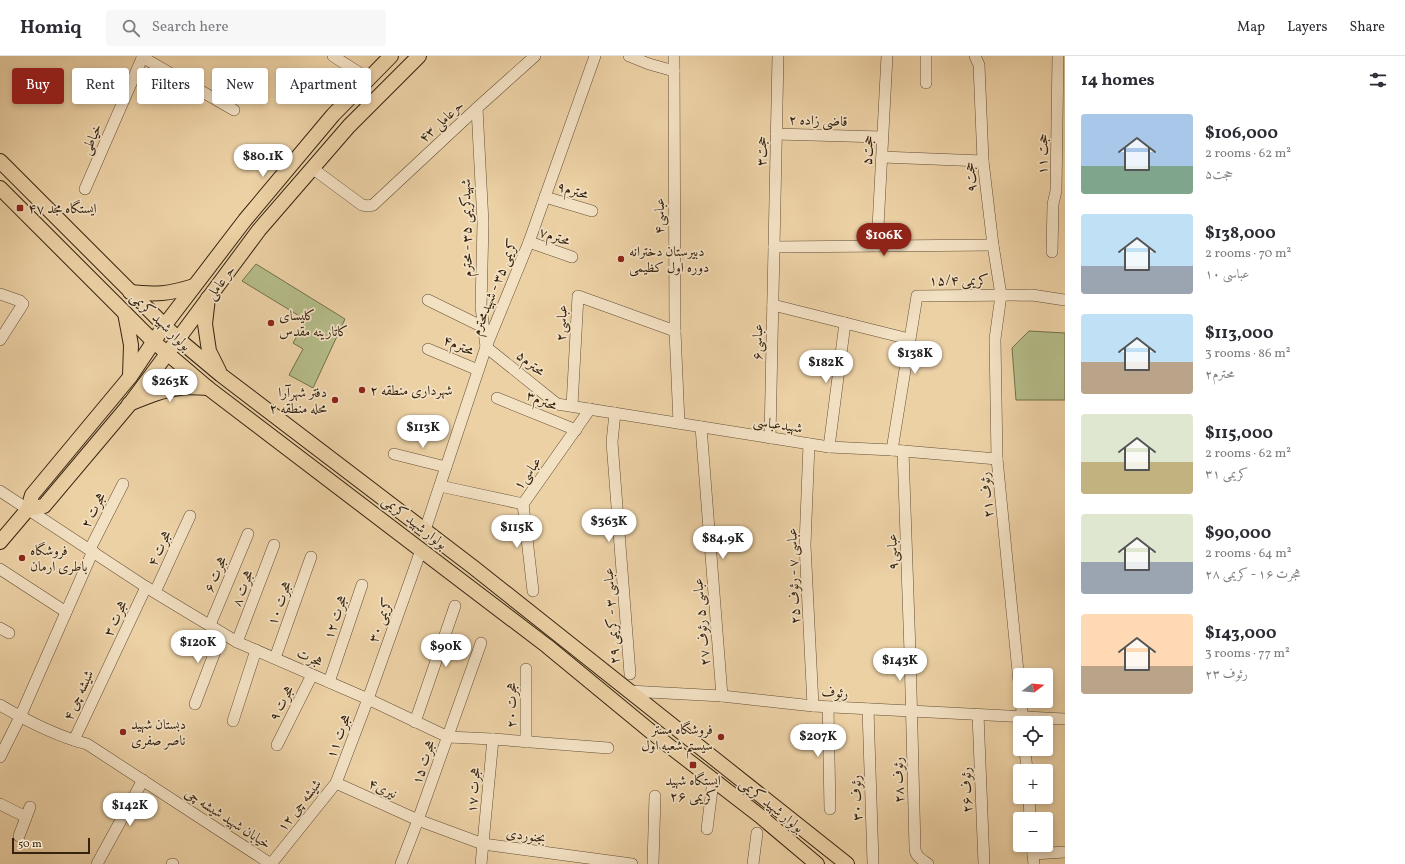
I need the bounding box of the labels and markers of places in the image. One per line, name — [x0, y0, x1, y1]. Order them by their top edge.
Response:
pin: $80.1K — [230, 144, 296, 178]
place label: ایستگاه مجد ۴۷ — [28, 199, 97, 219]
marker: ایستگاه مجد ۴۷ — [15, 203, 25, 213]
pin: $106K — [856, 223, 912, 257]
place label: دبیرستان دخترانه دوره اول کظیمی — [629, 243, 709, 278]
marker: دبیرستان دخترانه دوره اول کظیمی — [616, 254, 626, 264]
place label: کلیسای کاتارینه مقدس — [279, 307, 348, 342]
marker: کلیسای کاتارینه مقدس — [266, 318, 276, 328]
pin: $138K — [887, 341, 943, 375]
pin: $182K — [798, 350, 854, 384]
pin: $263K — [142, 369, 198, 403]
place label: شهرداری منطقه ۲ — [370, 382, 453, 401]
place label: دفتر شهرآرا محله منطقه ۲ — [269, 384, 328, 419]
marker: شهرداری منطقه ۲ — [357, 385, 367, 395]
marker: دفتر شهرآرا محله منطقه ۲ — [330, 395, 340, 405]
pin: $113K — [395, 415, 451, 449]
pin: $363K — [581, 509, 637, 543]
pin: $115K — [489, 515, 545, 549]
pin: $84.9K — [690, 526, 756, 560]
place label: فروشگاه باطری ارمان — [30, 541, 88, 577]
marker: فروشگاه باطری ارمان — [17, 553, 27, 563]
pin: $120K — [170, 630, 226, 664]
pin: $90K — [422, 634, 470, 668]
pin: $143K — [872, 648, 928, 682]
place label: دبستان شهید ناصر صفری — [131, 716, 186, 751]
place label: فروشگاه مستر سیستم شعبه اول — [641, 720, 713, 759]
pin: $207K — [790, 724, 846, 758]
marker: دبستان شهید ناصر صفری — [118, 727, 128, 737]
marker: فروشگاه مستر سیستم شعبه اول — [716, 732, 726, 742]
marker: ایستگاه شهید کریمی ۲۶ — [688, 760, 698, 770]
place label: ایستگاه شهید کریمی ۲۶ — [665, 771, 721, 807]
pin: $142K — [102, 793, 158, 827]

